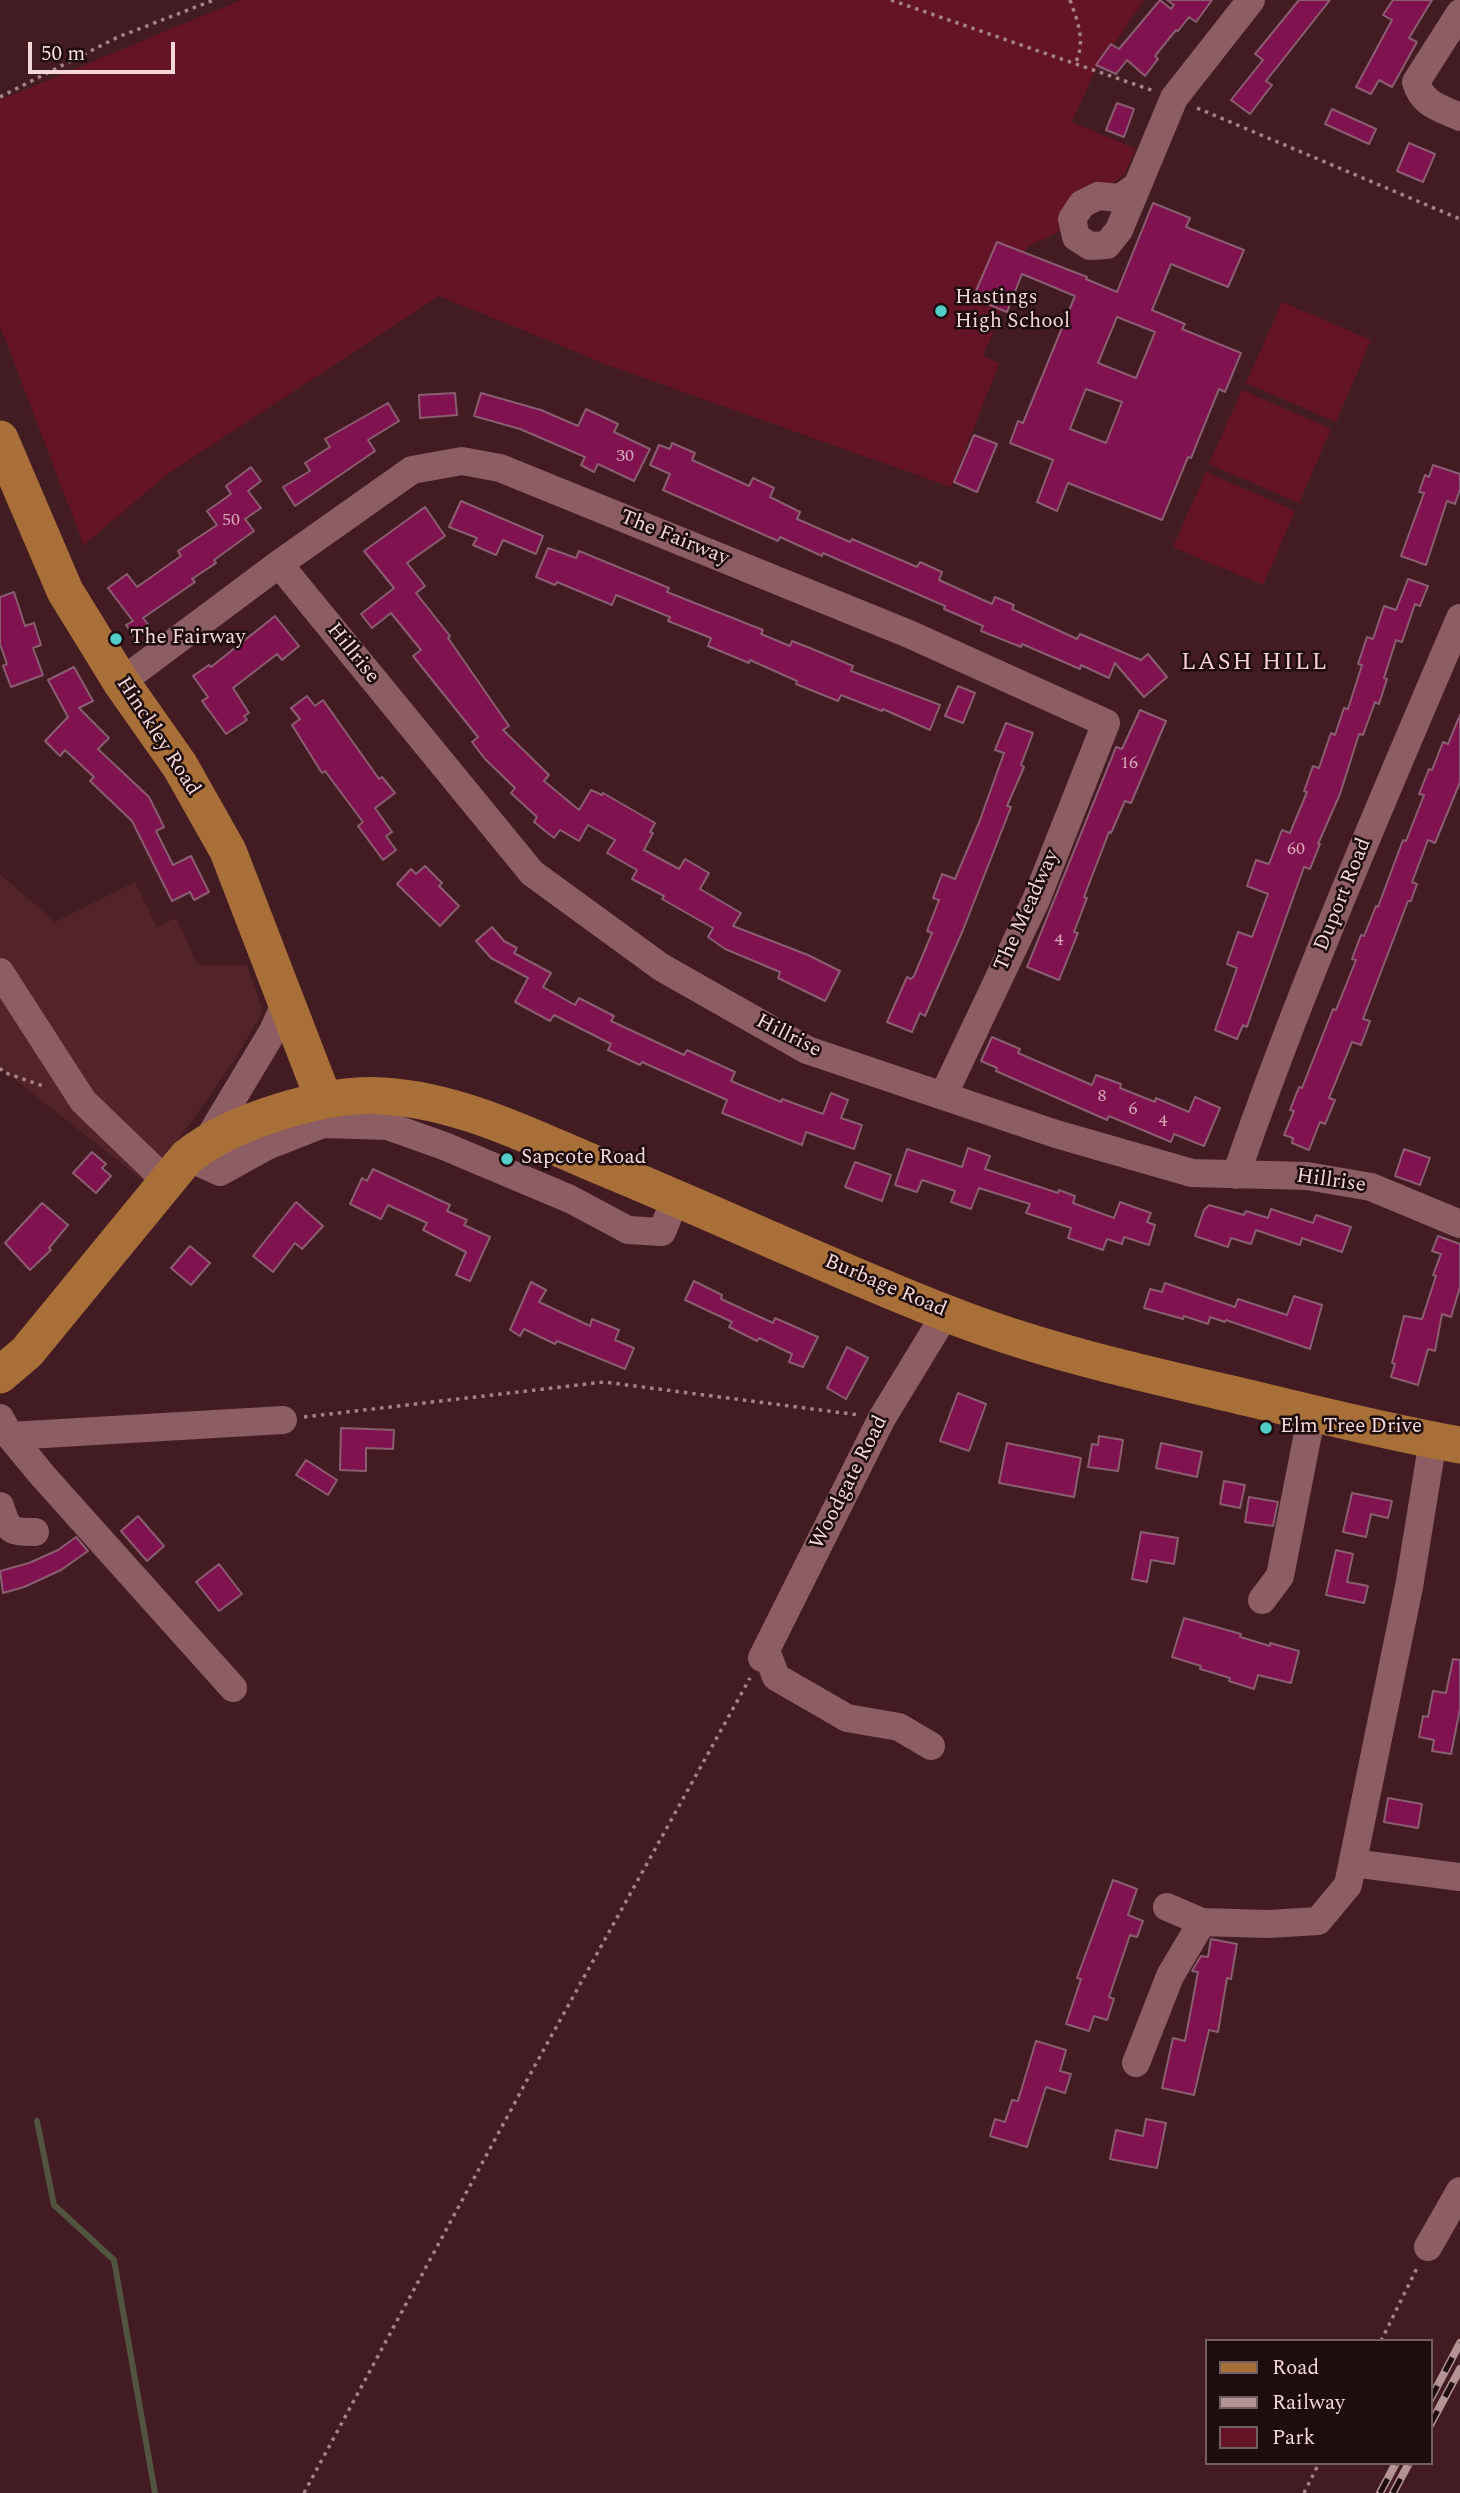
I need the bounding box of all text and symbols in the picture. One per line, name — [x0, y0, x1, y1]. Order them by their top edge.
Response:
scale bar — [32, 28, 178, 72]
text: 50 m — [41, 38, 85, 70]
place label: Hastings High School — [955, 286, 1070, 336]
marker: Hastings High School — [933, 303, 949, 319]
house number: 30 — [616, 446, 634, 468]
street label: The Fairway — [616, 506, 732, 572]
house number: 50 — [222, 510, 240, 532]
street label: Hillrise — [320, 619, 384, 689]
place label: The Fairway — [130, 626, 245, 652]
marker: The Fairway — [108, 631, 124, 647]
district label: LASH HILL — [1182, 650, 1328, 678]
street label: Hinckley Road — [109, 673, 205, 801]
house number: 16 — [1120, 753, 1138, 775]
street label: Duport Road — [1310, 835, 1378, 955]
house number: 60 — [1287, 839, 1305, 861]
street label: The Meadway — [990, 846, 1066, 976]
house number: 4 — [1055, 930, 1063, 952]
street label: Hillrise — [751, 1010, 825, 1064]
house number: 8 — [1098, 1086, 1106, 1108]
house number: 6 — [1129, 1099, 1137, 1121]
house number: 4 — [1159, 1111, 1167, 1133]
place label: Sapcote Road — [521, 1146, 646, 1172]
marker: Sapcote Road — [499, 1151, 515, 1167]
street label: Hillrise — [1295, 1165, 1367, 1199]
street label: Burbage Road — [820, 1250, 950, 1324]
street label: Woodgate Road — [806, 1412, 894, 1554]
place label: Elm Tree Drive — [1280, 1415, 1422, 1441]
marker: Elm Tree Drive — [1258, 1420, 1274, 1436]
legend — [1204, 2339, 1432, 2465]
text: Road — [1272, 2352, 1319, 2384]
text: Railway — [1272, 2387, 1345, 2419]
text: Park — [1272, 2422, 1315, 2454]

